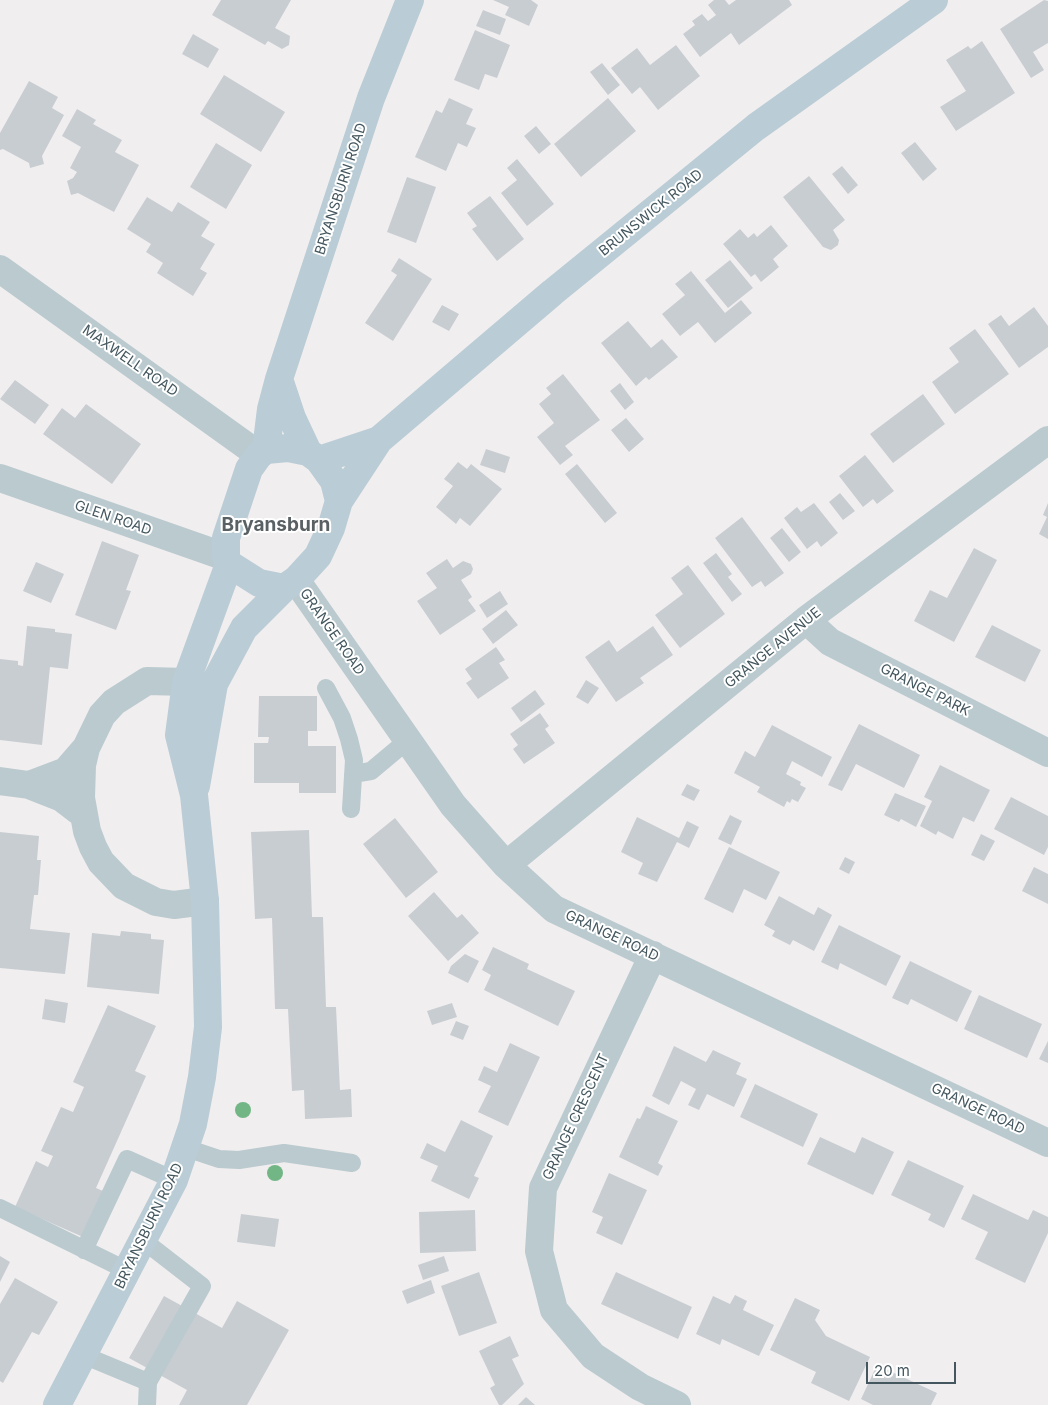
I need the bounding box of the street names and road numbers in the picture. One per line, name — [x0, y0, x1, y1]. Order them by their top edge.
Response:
street label: BRYANSBURN ROAD — [312, 121, 370, 257]
street label: BRUNSWICK ROAD — [596, 166, 706, 260]
street label: MAXWELL ROAD — [79, 322, 181, 400]
street label: GLEN ROAD — [72, 497, 154, 539]
street label: GRANGE ROAD — [296, 586, 368, 678]
street label: GRANGE AVENUE — [722, 604, 824, 692]
street label: GRANGE PARK — [877, 660, 973, 720]
street label: GRANGE ROAD — [562, 907, 662, 965]
street label: GRANGE CRESCENT — [539, 1051, 613, 1183]
street label: GRANGE ROAD — [928, 1080, 1028, 1138]
street label: BRYANSBURN ROAD — [111, 1160, 187, 1292]

